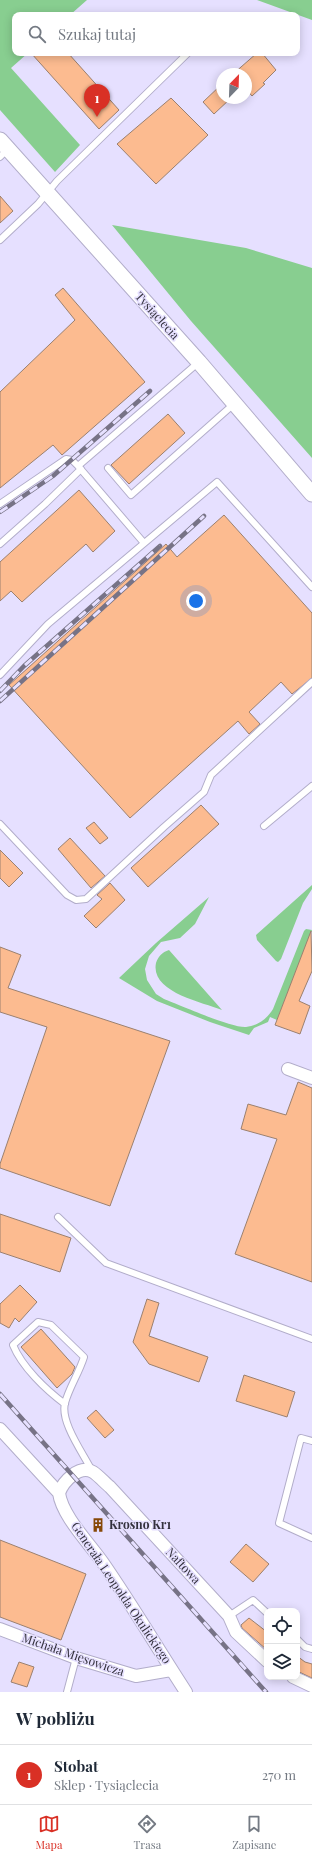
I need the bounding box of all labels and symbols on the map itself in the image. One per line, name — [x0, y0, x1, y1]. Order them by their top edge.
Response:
north arrow — [216, 68, 252, 104]
pin: 1 — [84, 84, 110, 117]
street label: Tysiąclecia — [132, 288, 183, 343]
your location — [186, 591, 206, 611]
place label: Krosno Kr1 — [109, 1516, 171, 1532]
building icon: Krosno Kr1 — [90, 1517, 106, 1533]
street label: Generała Leopolda Okulickiego — [68, 1518, 176, 1667]
street label: Naftowa — [163, 1544, 205, 1587]
street label: Michała Mięsowicza — [20, 1629, 127, 1679]

